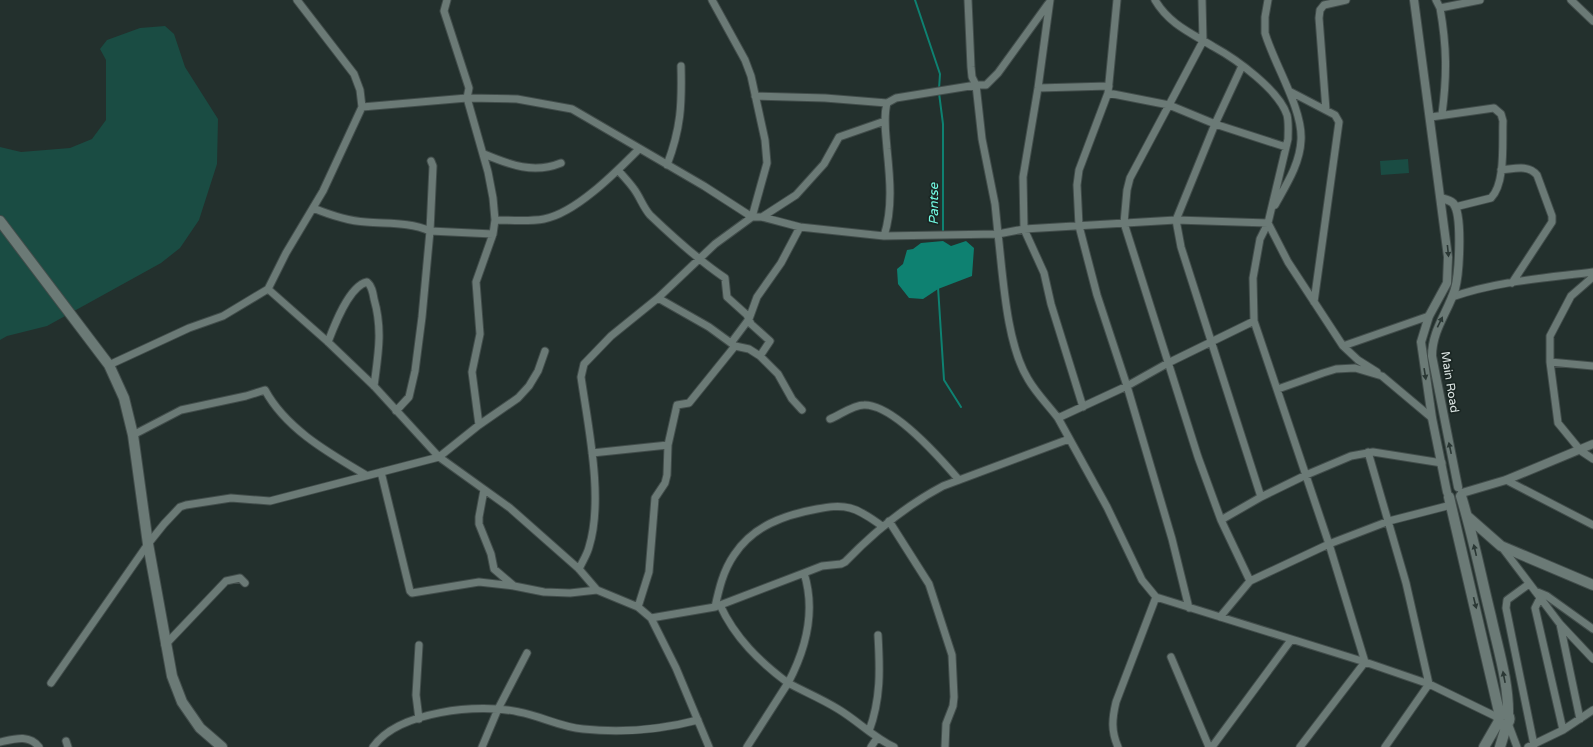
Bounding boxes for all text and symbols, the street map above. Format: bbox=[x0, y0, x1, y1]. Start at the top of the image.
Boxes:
water label: Pantse bbox=[926, 182, 942, 225]
one-way arrow bbox=[1444, 245, 1451, 257]
one-way arrow bbox=[1437, 316, 1443, 327]
street label: Main Road bbox=[1438, 350, 1462, 414]
one-way arrow bbox=[1422, 368, 1428, 381]
one-way arrow bbox=[1446, 442, 1452, 455]
one-way arrow bbox=[1472, 544, 1478, 557]
one-way arrow bbox=[1472, 597, 1478, 610]
one-way arrow bbox=[1500, 671, 1506, 683]

